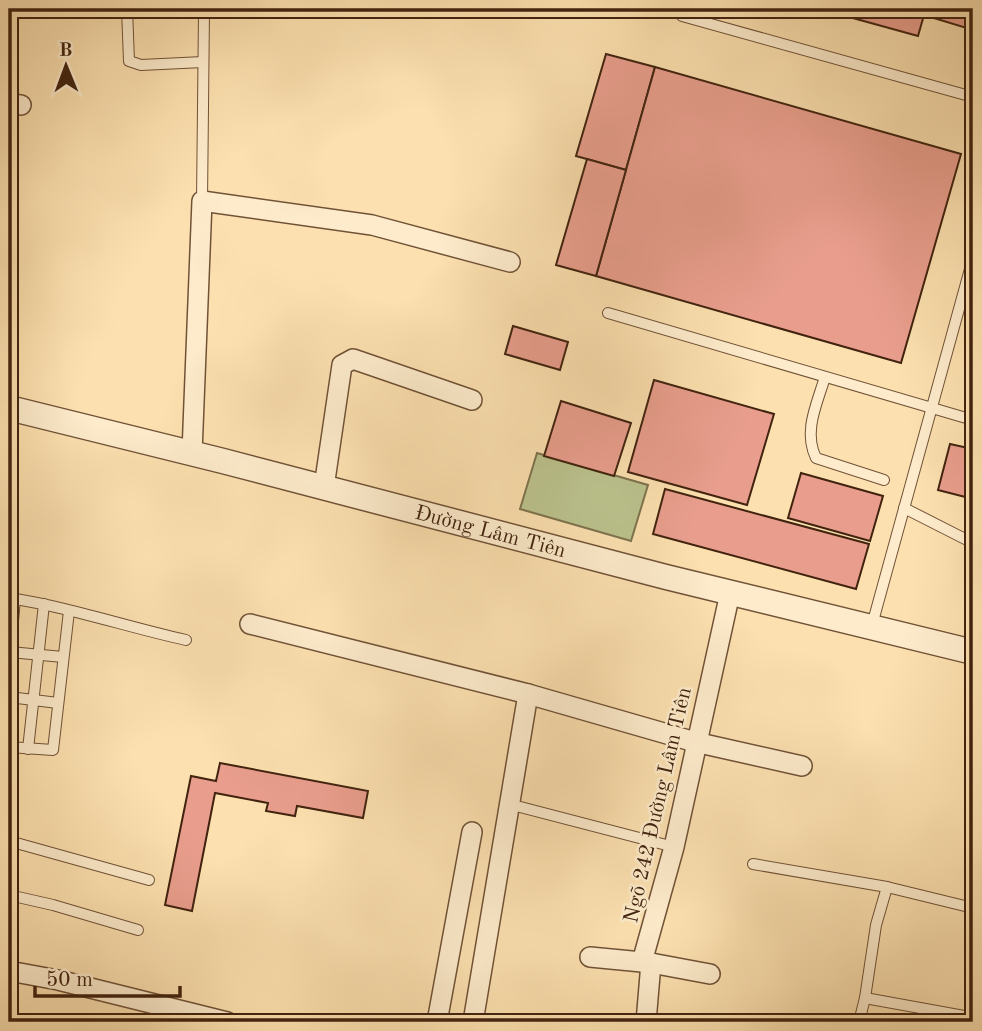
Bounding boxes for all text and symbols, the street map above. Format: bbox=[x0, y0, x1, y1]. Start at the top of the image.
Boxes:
north arrow bbox=[32, 32, 102, 102]
text: B bbox=[59, 42, 73, 61]
street label: Đường Lâm Tiên bbox=[412, 503, 568, 562]
street label: Ngõ 242 Đường Lâm Tiên bbox=[621, 685, 696, 925]
scale bar bbox=[35, 954, 180, 998]
text: 50 m bbox=[46, 970, 93, 991]

